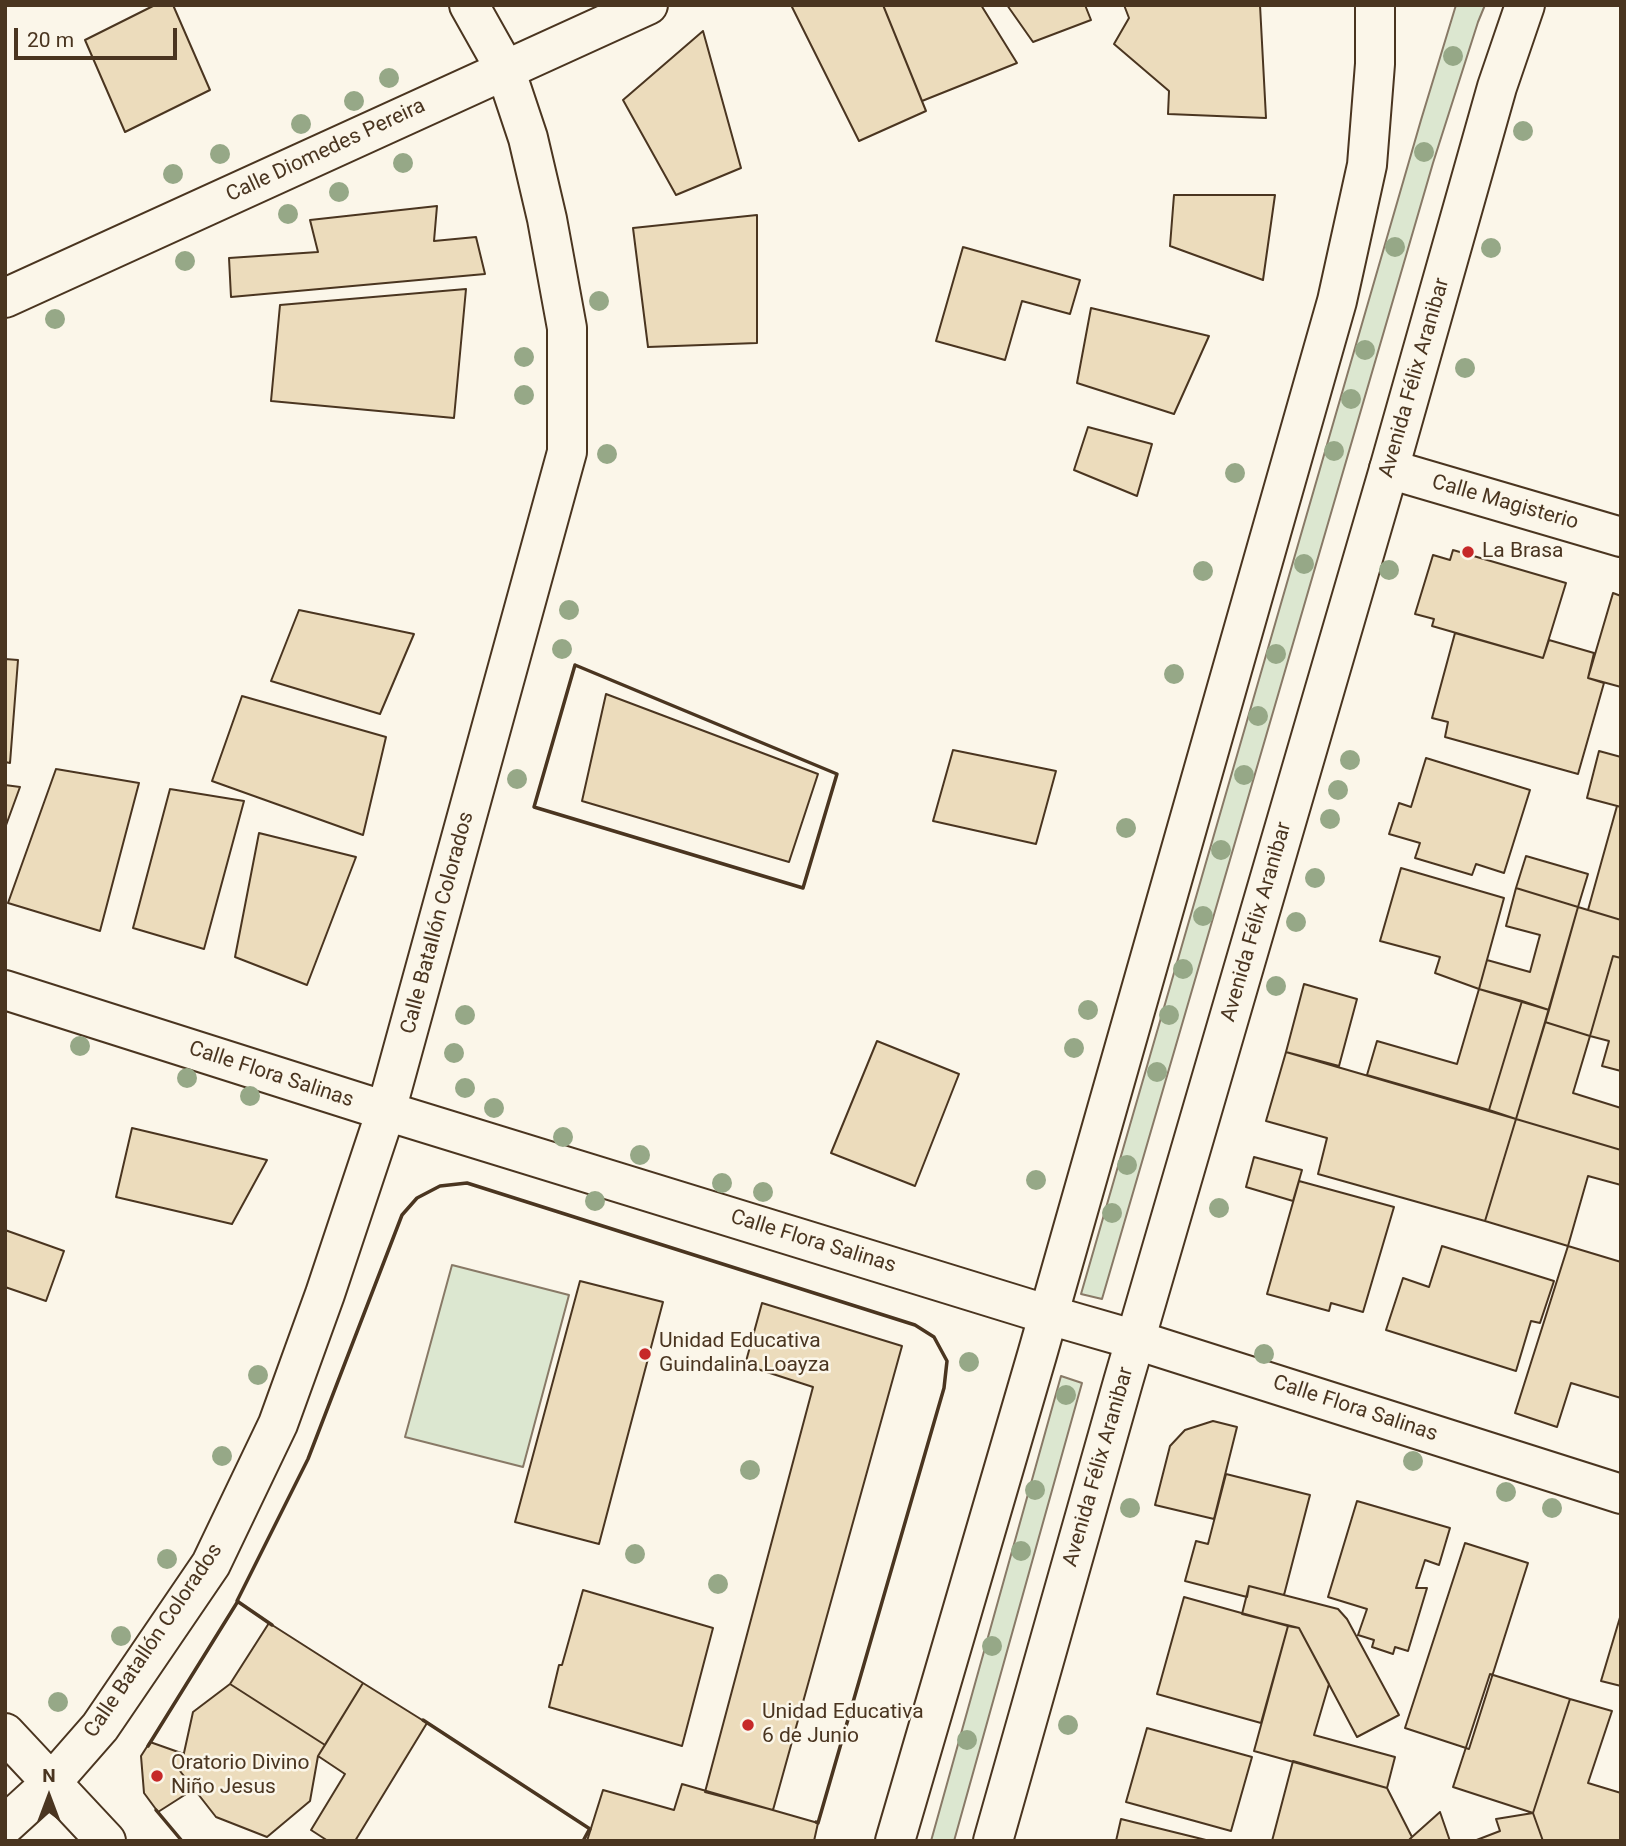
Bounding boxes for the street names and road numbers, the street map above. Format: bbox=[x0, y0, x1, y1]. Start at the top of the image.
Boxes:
street label: Calle Diomedes Pereira bbox=[223, 94, 429, 208]
street label: Avenida Félix Aranibar bbox=[1374, 275, 1456, 481]
street label: Calle Magisterio bbox=[1429, 470, 1581, 536]
street label: Calle Batallón Colorados bbox=[396, 809, 480, 1037]
street label: Avenida Félix Aranibar bbox=[1216, 819, 1298, 1025]
street label: Calle Flora Salinas bbox=[185, 1036, 357, 1114]
street label: Calle Flora Salinas bbox=[727, 1205, 899, 1279]
street label: Avenida Félix Aranibar bbox=[1058, 1364, 1140, 1570]
street label: Calle Flora Salinas bbox=[1269, 1370, 1441, 1448]
street label: Calle Batallón Colorados bbox=[80, 1539, 228, 1743]

